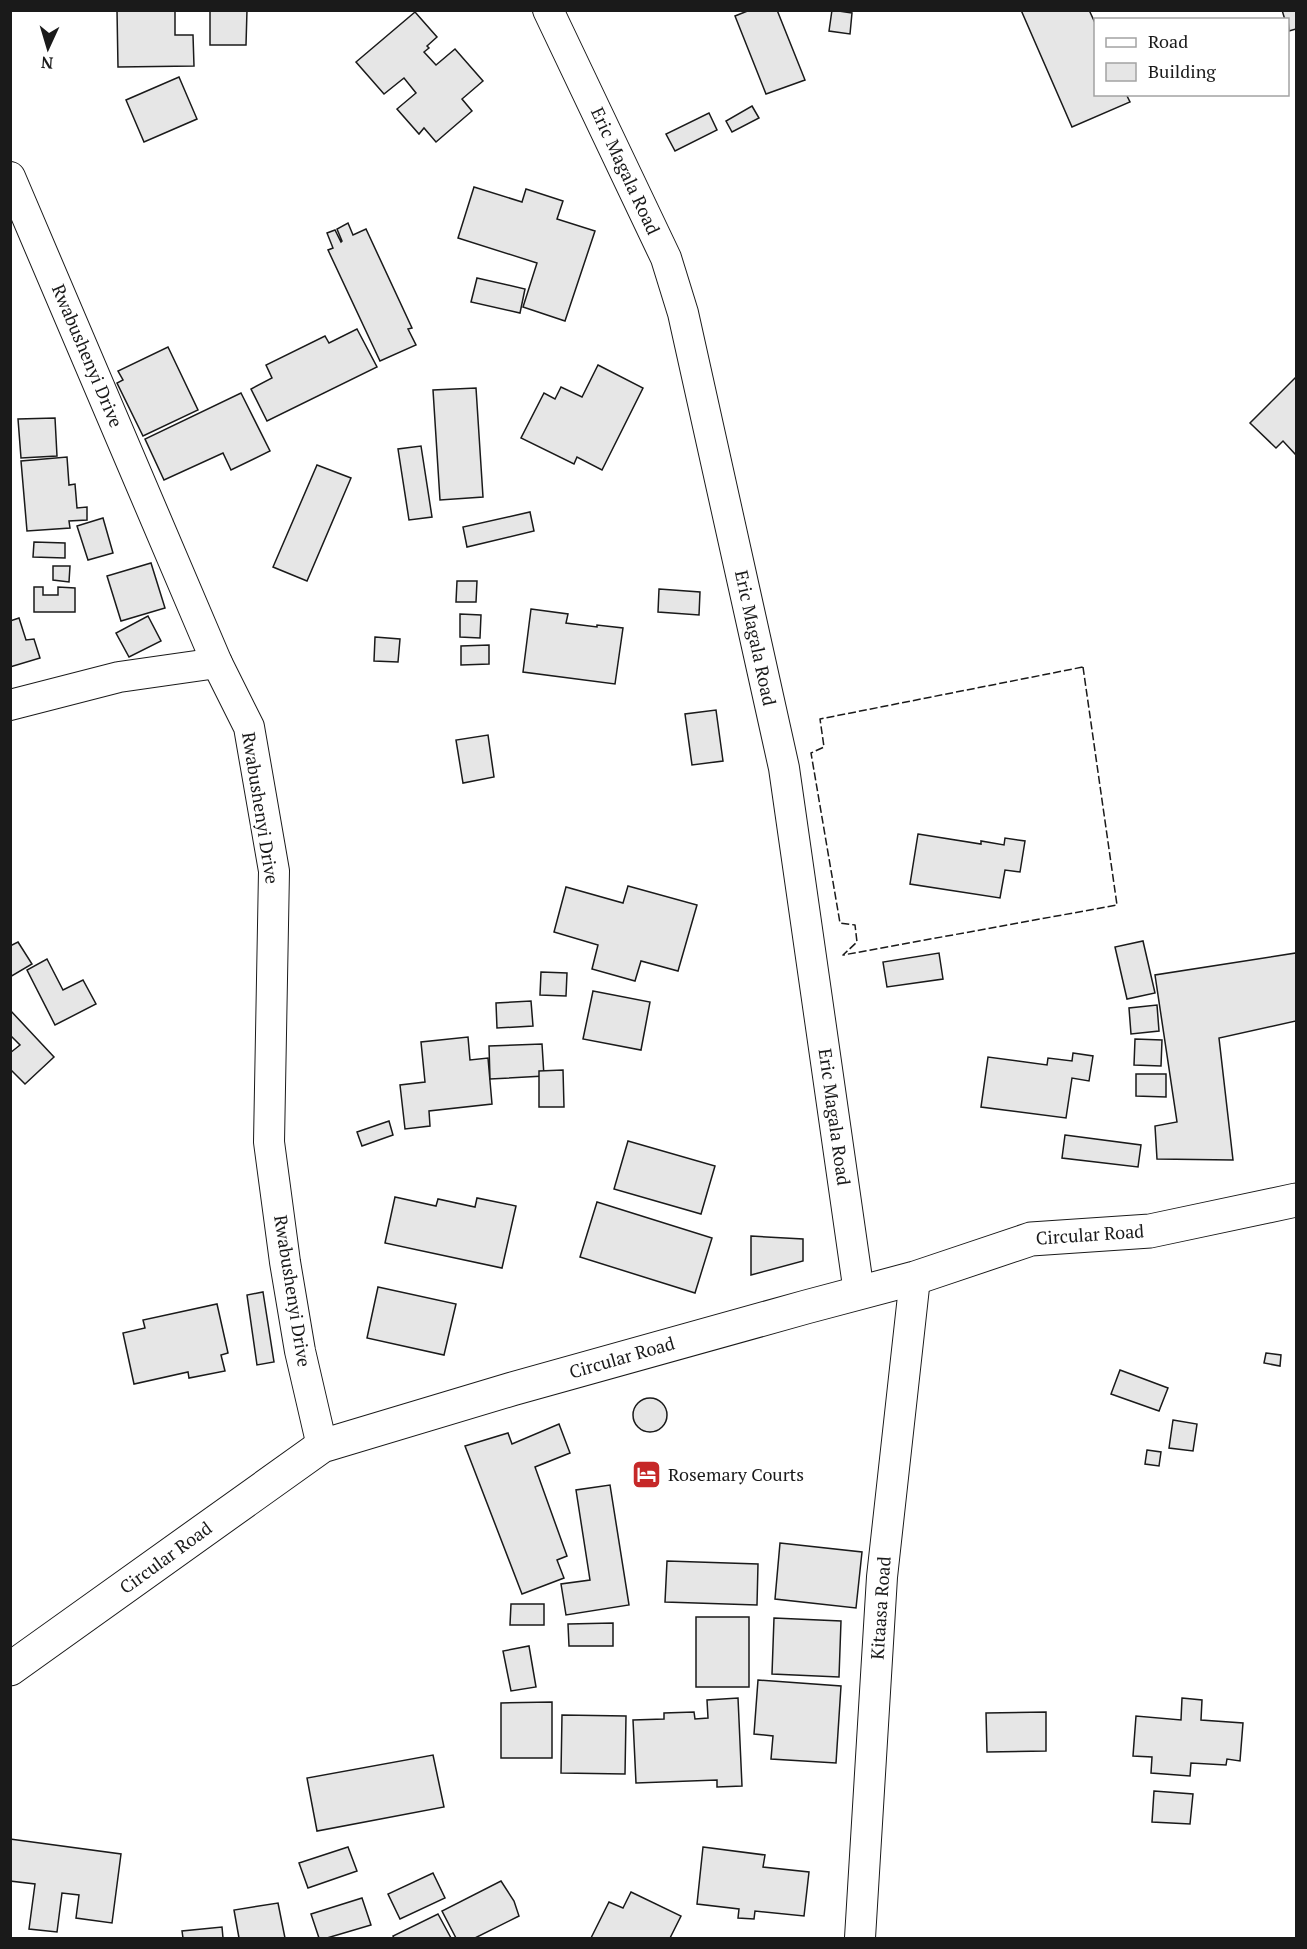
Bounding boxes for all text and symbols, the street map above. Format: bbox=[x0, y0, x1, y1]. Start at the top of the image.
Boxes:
north arrow bbox=[18, 18, 78, 78]
legend bbox=[1094, 18, 1289, 96]
text: Road bbox=[1148, 29, 1188, 53]
text: N bbox=[40, 52, 54, 74]
text: Building bbox=[1148, 59, 1216, 83]
street label: Eric Magala Road bbox=[586, 103, 666, 238]
street label: Rwabushenyi Drive bbox=[47, 280, 129, 431]
street label: Eric Magala Road bbox=[730, 568, 782, 708]
street label: Rwabushenyi Drive bbox=[237, 730, 285, 885]
street label: Eric Magala Road bbox=[814, 1047, 856, 1187]
street label: Rwabushenyi Drive bbox=[269, 1213, 317, 1368]
street label: Circular Road bbox=[1035, 1218, 1145, 1250]
street label: Circular Road bbox=[566, 1331, 677, 1384]
hotel icon: Rosemary Courts bbox=[631, 1459, 663, 1491]
place label: Rosemary Courts bbox=[668, 1462, 804, 1486]
street label: Circular Road bbox=[114, 1516, 216, 1599]
street label: Kitaasa Road bbox=[864, 1556, 896, 1660]

